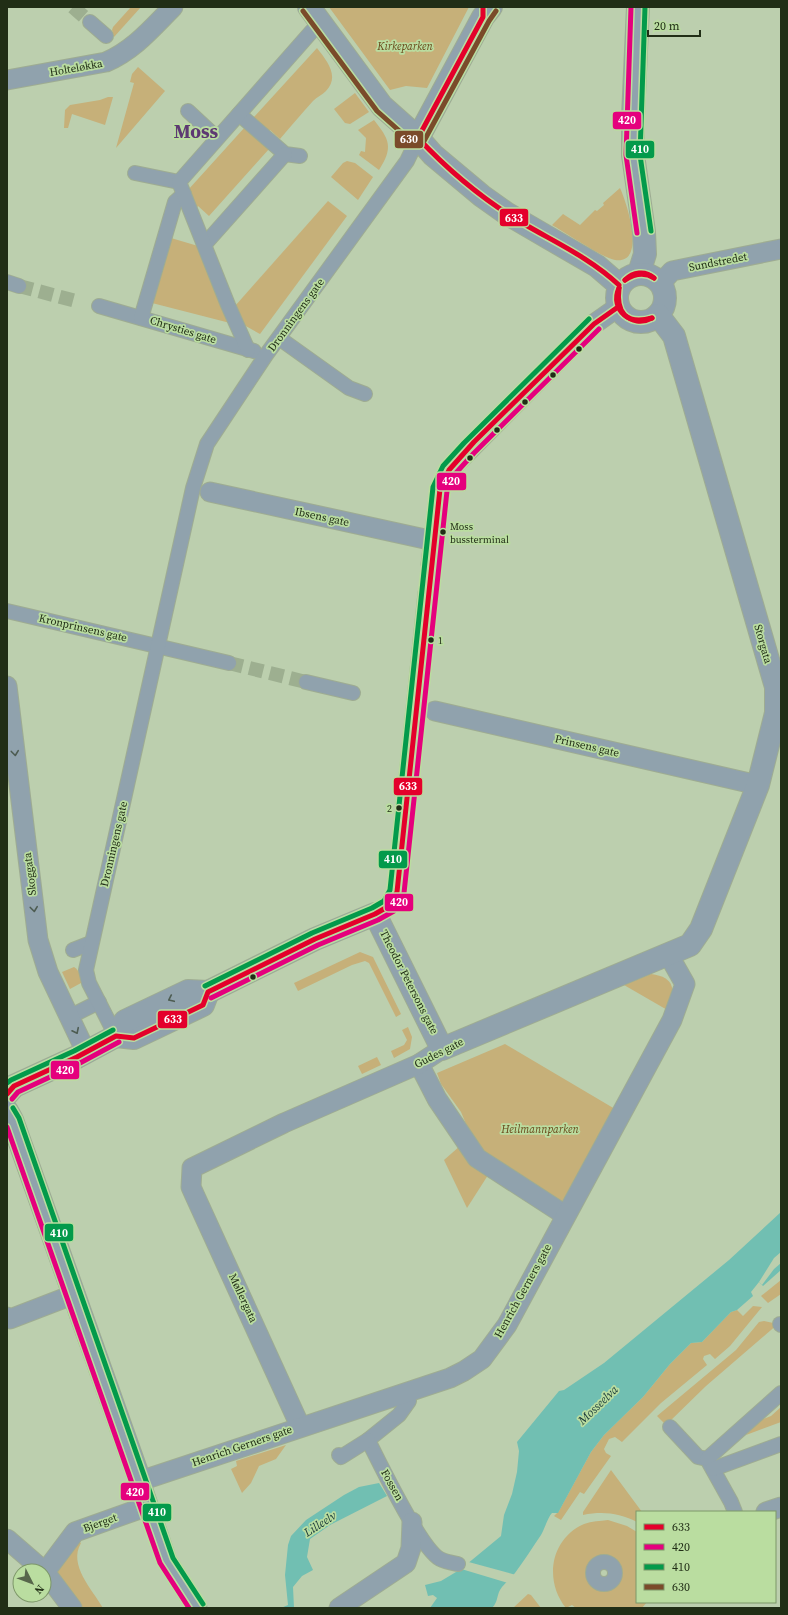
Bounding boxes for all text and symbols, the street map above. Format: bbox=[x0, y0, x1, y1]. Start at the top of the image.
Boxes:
scale bar bbox=[648, 12, 700, 38]
text: 20 m bbox=[654, 18, 680, 34]
park label: Kirkeparken bbox=[376, 39, 434, 54]
street label: Holteløkka bbox=[48, 56, 104, 80]
line badge: 420 bbox=[612, 111, 642, 130]
text: 420 bbox=[618, 113, 636, 128]
district label: Moss bbox=[174, 118, 219, 144]
line badge: 630 bbox=[394, 130, 424, 149]
text: 630 bbox=[400, 132, 418, 147]
line badge: 410 bbox=[625, 140, 655, 159]
text: 410 bbox=[631, 142, 649, 157]
line badge: 633 bbox=[499, 208, 529, 227]
text: 633 bbox=[505, 211, 523, 226]
street label: Sundstredet bbox=[688, 249, 749, 275]
street label: Dronningens gate bbox=[264, 275, 328, 355]
street label: Chrysties gate bbox=[148, 313, 218, 347]
unlabelled marker bbox=[574, 344, 584, 354]
unlabelled marker bbox=[548, 370, 558, 380]
unlabelled marker bbox=[520, 397, 530, 407]
unlabelled marker bbox=[492, 425, 502, 435]
unlabelled marker bbox=[465, 453, 475, 463]
line badge: 420 bbox=[436, 472, 467, 491]
text: 420 bbox=[442, 474, 460, 489]
street label: Ibsens gate bbox=[294, 504, 351, 530]
place label: Moss bussterminal bbox=[450, 520, 509, 546]
marker: Moss bussterminal bbox=[438, 527, 448, 537]
street label: Kronprinsens gate bbox=[37, 611, 129, 646]
street label: Storgata bbox=[750, 623, 776, 666]
place label: 1 bbox=[438, 634, 443, 647]
marker: 1 bbox=[426, 635, 436, 645]
street label: Prinsens gate bbox=[553, 731, 621, 761]
one-way arrow bbox=[10, 750, 19, 756]
line badge: 633 bbox=[393, 777, 423, 796]
text: 633 bbox=[399, 779, 417, 794]
street label: Dronningens gate bbox=[97, 799, 131, 888]
place label: 2 bbox=[387, 802, 392, 815]
marker: 2 bbox=[394, 803, 404, 813]
line badge: 410 bbox=[378, 850, 408, 869]
street label: Skoggata bbox=[20, 851, 40, 896]
text: 410 bbox=[384, 852, 402, 867]
line badge: 420 bbox=[384, 893, 414, 912]
text: 420 bbox=[390, 895, 408, 910]
one-way arrow bbox=[29, 906, 38, 913]
street label: Theodor Petersons gate bbox=[376, 927, 442, 1037]
unlabelled marker bbox=[248, 972, 258, 982]
one-way arrow bbox=[168, 994, 175, 1002]
line badge: 633 bbox=[157, 1010, 188, 1029]
text: 633 bbox=[164, 1012, 182, 1027]
one-way arrow bbox=[71, 1027, 79, 1035]
street label: Gudes gate bbox=[412, 1034, 466, 1072]
line badge: 420 bbox=[50, 1060, 80, 1080]
text: 420 bbox=[56, 1063, 74, 1078]
park label: Heilmannparken bbox=[500, 1122, 580, 1137]
line badge: 410 bbox=[44, 1223, 74, 1242]
text: 410 bbox=[50, 1226, 68, 1241]
street label: Henrich Gerners gate bbox=[491, 1241, 555, 1341]
street label: Møllergata bbox=[225, 1271, 261, 1325]
water label: Mosseelva bbox=[574, 1381, 622, 1429]
street label: Henrich Gerners gate bbox=[190, 1422, 295, 1470]
street label: Fossen bbox=[377, 1467, 407, 1504]
line badge: 420 bbox=[120, 1482, 150, 1501]
text: 420 bbox=[126, 1485, 144, 1500]
line badge: 410 bbox=[142, 1503, 172, 1522]
text: 410 bbox=[148, 1505, 166, 1520]
water label: Lilleelv bbox=[300, 1507, 340, 1541]
street label: Bjerget bbox=[81, 1510, 119, 1536]
legend bbox=[636, 1511, 776, 1603]
text: 633 bbox=[672, 1519, 690, 1535]
text: 420 bbox=[672, 1539, 690, 1555]
text: 410 bbox=[672, 1559, 690, 1575]
north arrow bbox=[12, 1563, 52, 1603]
text: 630 bbox=[672, 1579, 690, 1595]
text: N bbox=[31, 1581, 47, 1597]

